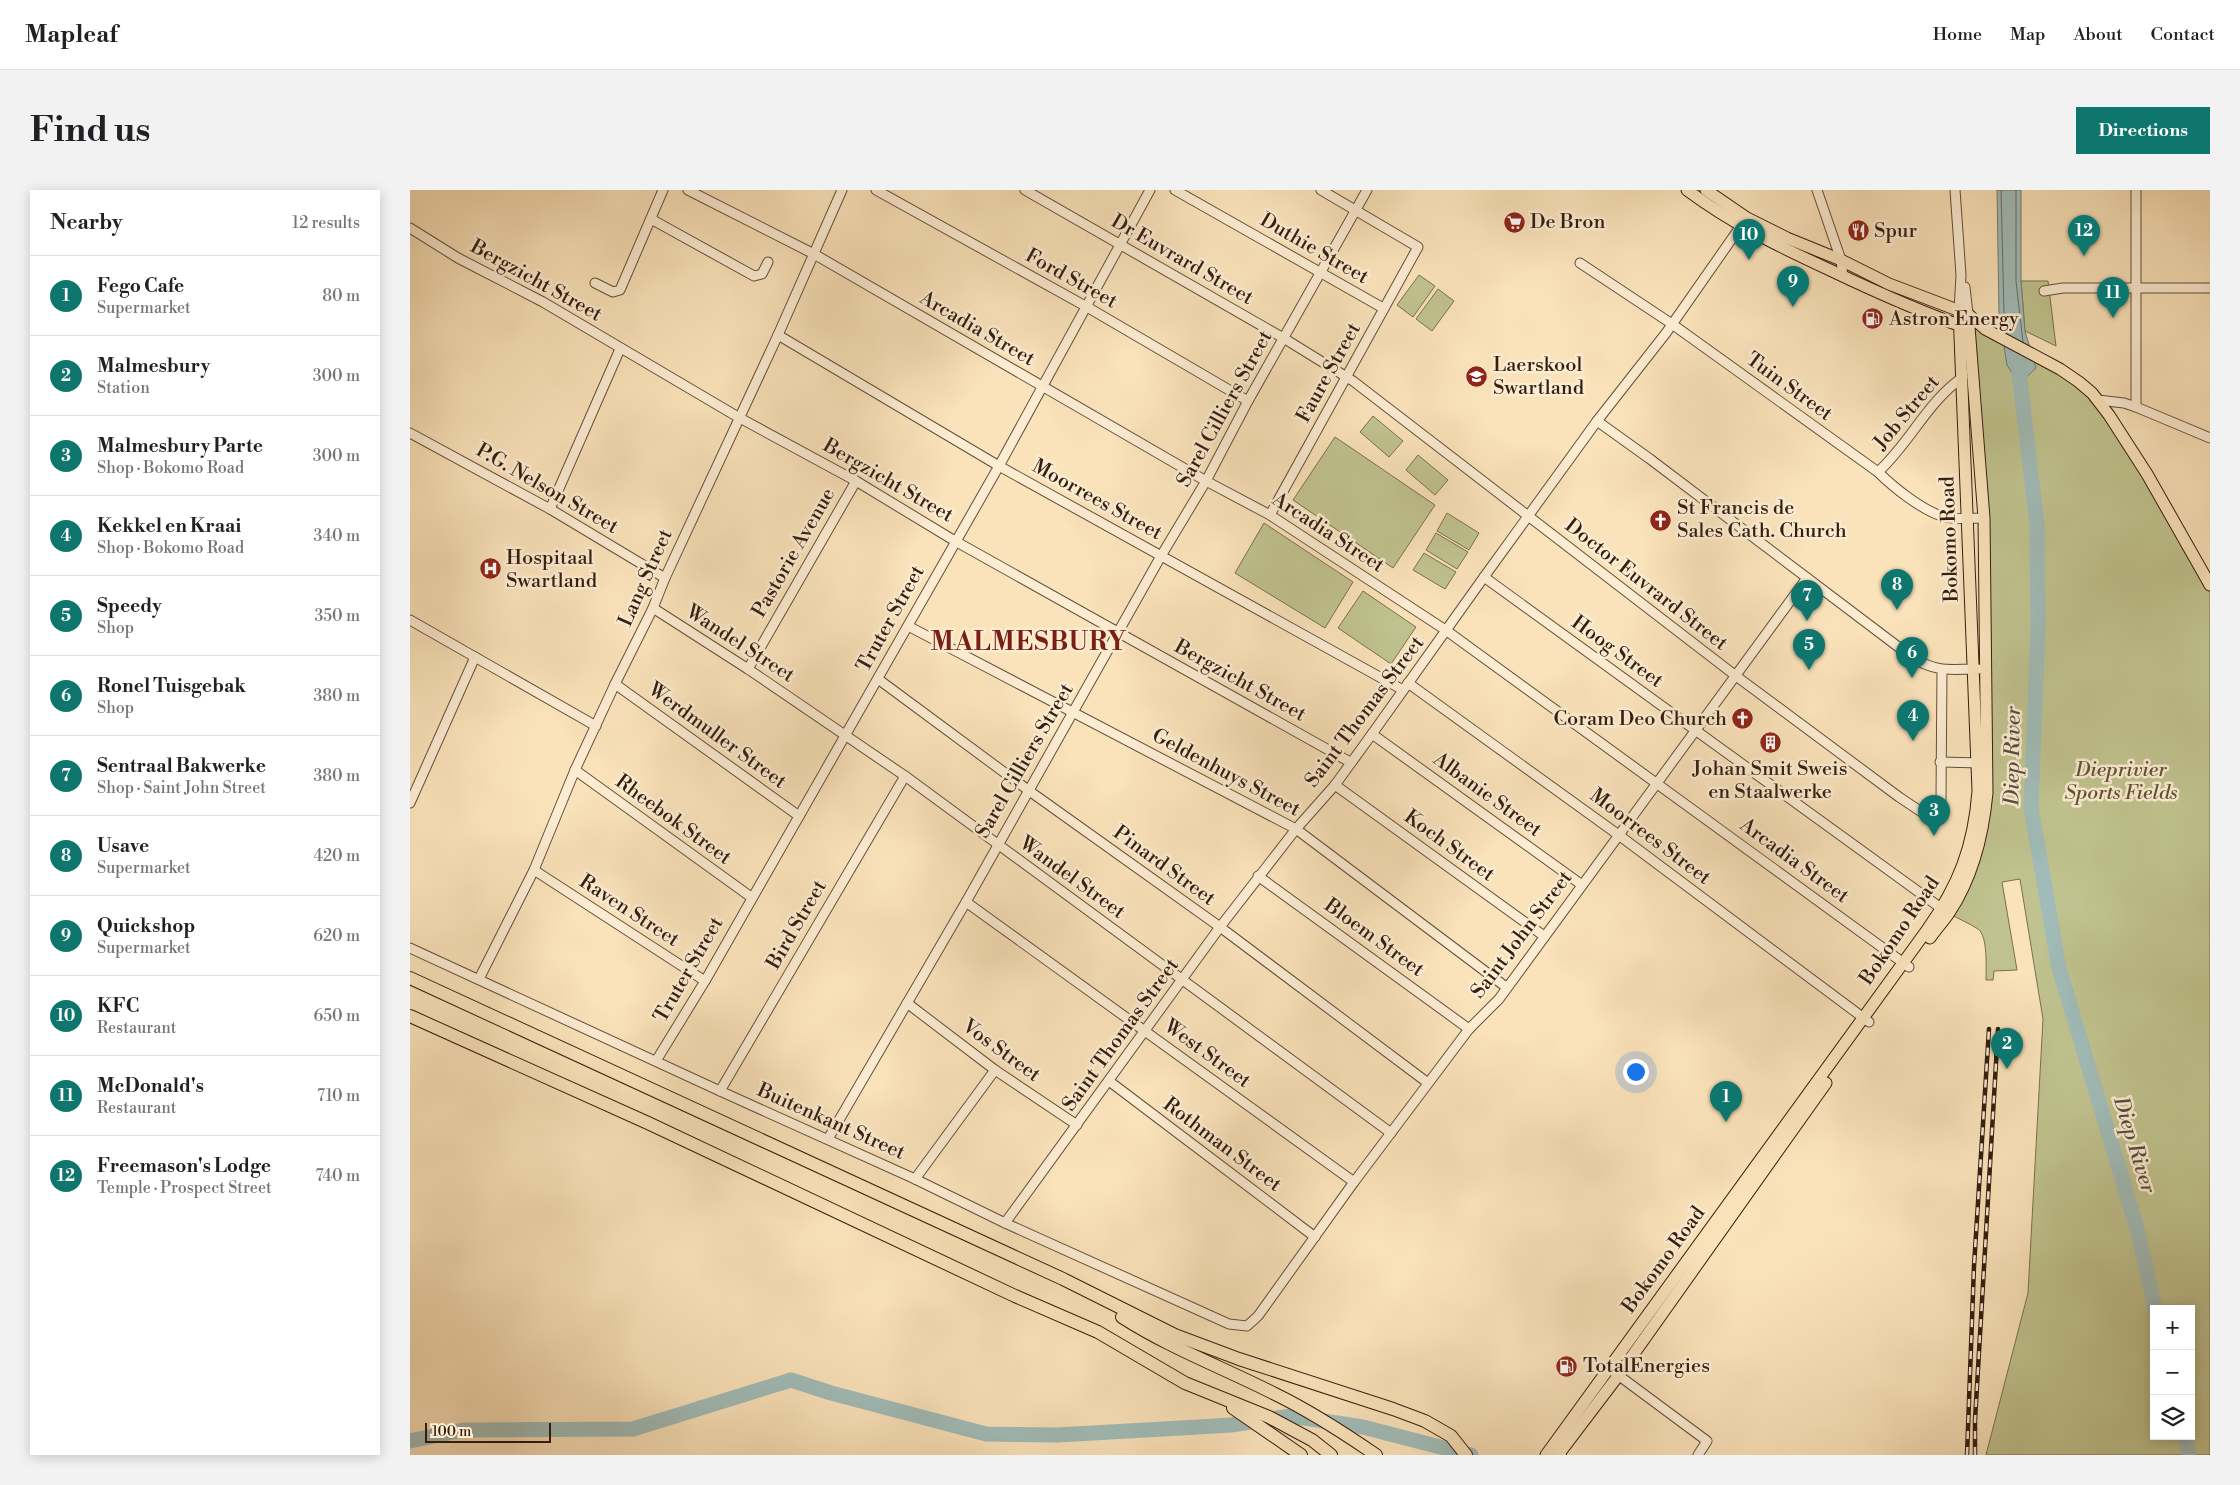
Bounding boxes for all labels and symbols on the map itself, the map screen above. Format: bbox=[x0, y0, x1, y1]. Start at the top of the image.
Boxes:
street label: Duthie Street bbox=[1255, 208, 1373, 290]
street label: Dr Euvrard Street bbox=[1106, 209, 1258, 311]
supermarket icon: De Bron bbox=[1502, 210, 1526, 234]
place label: De Bron bbox=[1530, 210, 1605, 235]
pin: 12 bbox=[2068, 215, 2100, 256]
pin: 10 bbox=[1733, 219, 1765, 260]
restaurant icon: Spur bbox=[1846, 219, 1870, 243]
place label: Spur bbox=[1874, 219, 1917, 244]
street label: Bergzicht Street bbox=[465, 234, 606, 327]
street label: Ford Street bbox=[1021, 244, 1121, 314]
pin: 9 bbox=[1777, 266, 1809, 307]
pin: 11 bbox=[2097, 277, 2129, 318]
street label: Arcadia Street bbox=[914, 285, 1039, 372]
fuel station icon: Astron Energy bbox=[1861, 307, 1885, 331]
place label: Astron Energy bbox=[1888, 307, 2019, 332]
street label: Faure Street bbox=[1291, 319, 1367, 427]
street label: Sarel Cilliers Street bbox=[1172, 326, 1278, 492]
street label: Tuin Street bbox=[1741, 347, 1837, 427]
place label: Laerskool Swartland bbox=[1493, 353, 1585, 401]
school or university icon: Laerskool Swartland bbox=[1465, 364, 1489, 388]
street label: Job Street bbox=[1868, 371, 1945, 456]
street label: Bergzicht Street bbox=[817, 433, 958, 528]
street label: P.G. Nelson Street bbox=[471, 438, 623, 540]
street label: Moorrees Street bbox=[1027, 454, 1167, 546]
street label: Bokomo Road bbox=[1935, 475, 1965, 603]
street label: Pastorie Avenue bbox=[747, 484, 841, 622]
street label: Arcadia Street bbox=[1266, 487, 1389, 579]
place label: St Francis de Sales Cath. Church bbox=[1677, 496, 1847, 544]
church icon: St Francis de Sales Cath. Church bbox=[1649, 508, 1673, 532]
street label: Doctor Euvrard Street bbox=[1560, 514, 1732, 656]
street label: Lang Street bbox=[613, 525, 679, 631]
place label: Hospitaal Swartland bbox=[506, 546, 598, 594]
hospital icon: Hospitaal Swartland bbox=[478, 557, 502, 581]
street label: Truter Street bbox=[851, 561, 931, 677]
pin: 8 bbox=[1881, 569, 1913, 610]
pin: 7 bbox=[1791, 580, 1823, 621]
street label: Wandel Street bbox=[680, 599, 799, 688]
street label: Hoog Street bbox=[1566, 610, 1668, 694]
district label: MALMESBURY bbox=[931, 627, 1127, 658]
pin: 5 bbox=[1793, 629, 1825, 670]
street label: Saint Thomas Street bbox=[1300, 631, 1430, 793]
street label: Bergzicht Street bbox=[1169, 634, 1310, 727]
pin: 6 bbox=[1896, 637, 1928, 678]
street label: Werdmuller Street bbox=[642, 677, 791, 795]
street label: Sarel Cilliers Street bbox=[970, 679, 1080, 843]
pin: 4 bbox=[1897, 700, 1929, 741]
water label: Diep River bbox=[1999, 705, 2027, 807]
place label: Coram Deo Church bbox=[1553, 707, 1727, 732]
church icon: Coram Deo Church bbox=[1731, 707, 1755, 731]
street label: Geldenhuys Street bbox=[1148, 723, 1304, 823]
building icon: Johan Smit Sweis en Staalwerke bbox=[1758, 731, 1782, 755]
street label: Albanie Street bbox=[1427, 747, 1546, 843]
place label: Johan Smit Sweis en Staalwerke bbox=[1692, 757, 1847, 805]
park label: Dieprivier Sports Fields bbox=[2064, 758, 2178, 806]
street label: Rheebok Street bbox=[610, 769, 736, 871]
street label: Moorrees Street bbox=[1585, 783, 1715, 891]
pin: 3 bbox=[1918, 795, 1950, 836]
street label: Koch Street bbox=[1399, 805, 1499, 887]
street label: Arcadia Street bbox=[1734, 812, 1853, 909]
street label: Pinard Street bbox=[1108, 820, 1220, 912]
street label: Wandel Street bbox=[1013, 831, 1130, 925]
street label: Saint John Street bbox=[1466, 866, 1578, 1004]
street label: Raven Street bbox=[574, 869, 684, 953]
street label: Bokomo Road bbox=[1854, 871, 1946, 991]
street label: Bird Street bbox=[761, 876, 833, 975]
street label: Bloem Street bbox=[1318, 893, 1429, 983]
street label: Truter Street bbox=[649, 913, 729, 1027]
street label: Saint Thomas Street bbox=[1057, 954, 1185, 1116]
street label: West Street bbox=[1158, 1013, 1255, 1094]
street label: Vos Street bbox=[956, 1014, 1045, 1088]
pin: 2 bbox=[1991, 1028, 2023, 1069]
your location bbox=[1623, 1059, 1649, 1085]
street label: Buitenkant Street bbox=[752, 1078, 909, 1166]
pin: 1 bbox=[1710, 1081, 1742, 1122]
street label: Rothman Street bbox=[1158, 1092, 1286, 1198]
water label: Diep River bbox=[2107, 1093, 2161, 1197]
street label: Bokomo Road bbox=[1616, 1201, 1712, 1319]
fuel station icon: TotalEnergies bbox=[1555, 1354, 1579, 1378]
place label: TotalEnergies bbox=[1583, 1354, 1710, 1379]
scale bar bbox=[425, 1420, 551, 1443]

